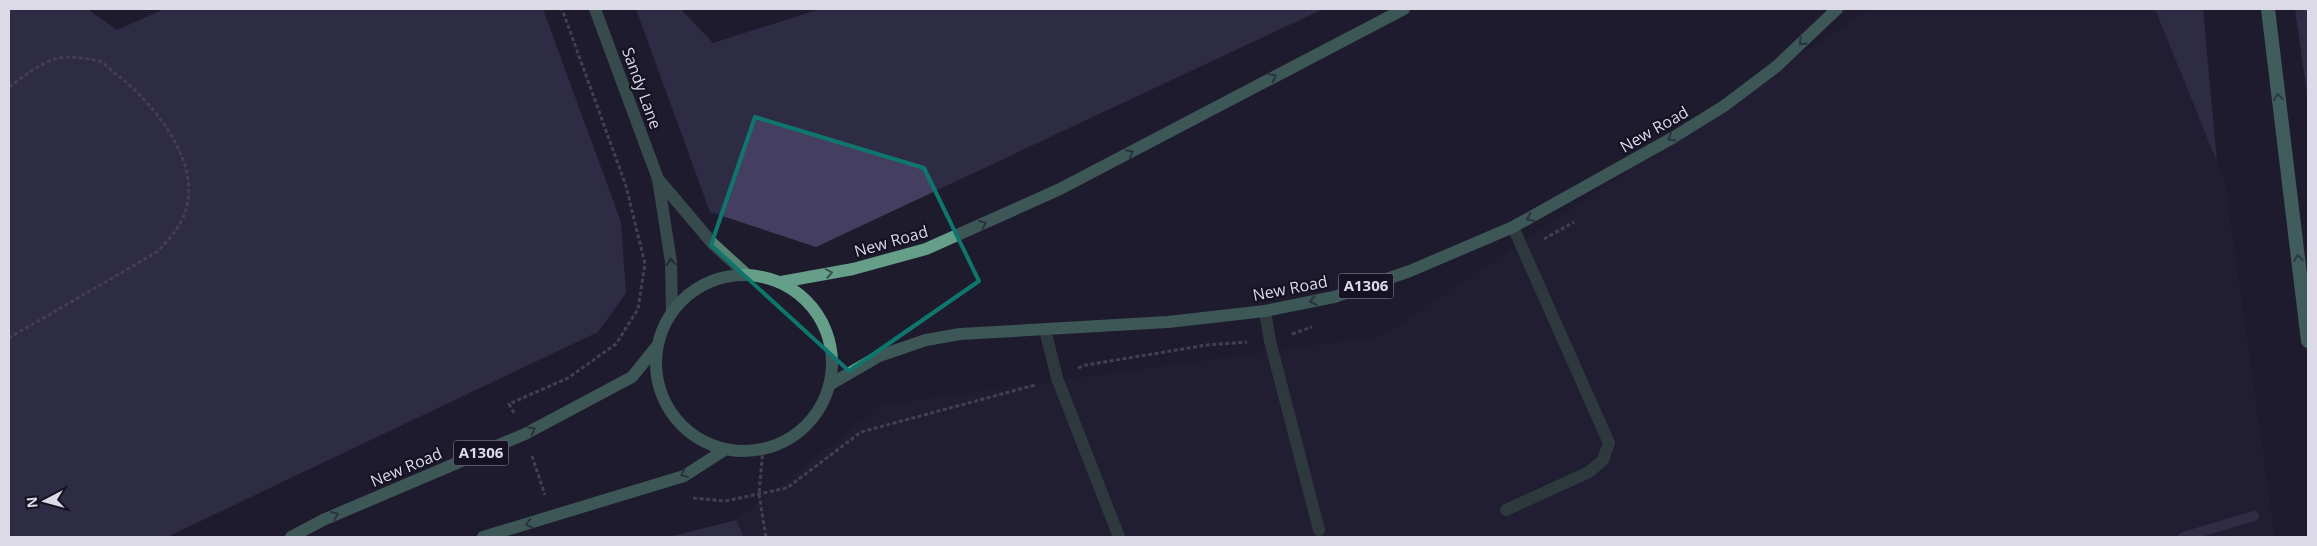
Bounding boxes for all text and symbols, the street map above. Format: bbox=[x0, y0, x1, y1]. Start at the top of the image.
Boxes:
one-way arrow bbox=[1799, 36, 1808, 45]
street label: Sandy Lane bbox=[617, 44, 667, 132]
one-way arrow bbox=[1268, 73, 1277, 83]
one-way arrow bbox=[2273, 92, 2284, 100]
street label: New Road bbox=[1616, 101, 1692, 157]
one-way arrow bbox=[1668, 132, 1677, 142]
one-way arrow bbox=[1124, 149, 1133, 159]
one-way arrow bbox=[1526, 212, 1535, 222]
one-way arrow bbox=[978, 219, 987, 230]
street label: New Road bbox=[852, 220, 930, 262]
one-way arrow bbox=[2293, 254, 2304, 262]
one-way arrow bbox=[665, 257, 676, 265]
one-way arrow bbox=[825, 268, 834, 279]
street label: New Road bbox=[1251, 270, 1329, 306]
road number: A1306 bbox=[1338, 274, 1394, 298]
one-way arrow bbox=[1309, 295, 1318, 306]
one-way arrow bbox=[527, 426, 536, 436]
road number: A1306 bbox=[454, 440, 508, 466]
street label: New Road bbox=[367, 442, 445, 492]
one-way arrow bbox=[680, 468, 689, 479]
north arrow bbox=[20, 476, 70, 526]
text: N bbox=[22, 496, 42, 509]
one-way arrow bbox=[330, 511, 339, 522]
one-way arrow bbox=[526, 518, 534, 528]

